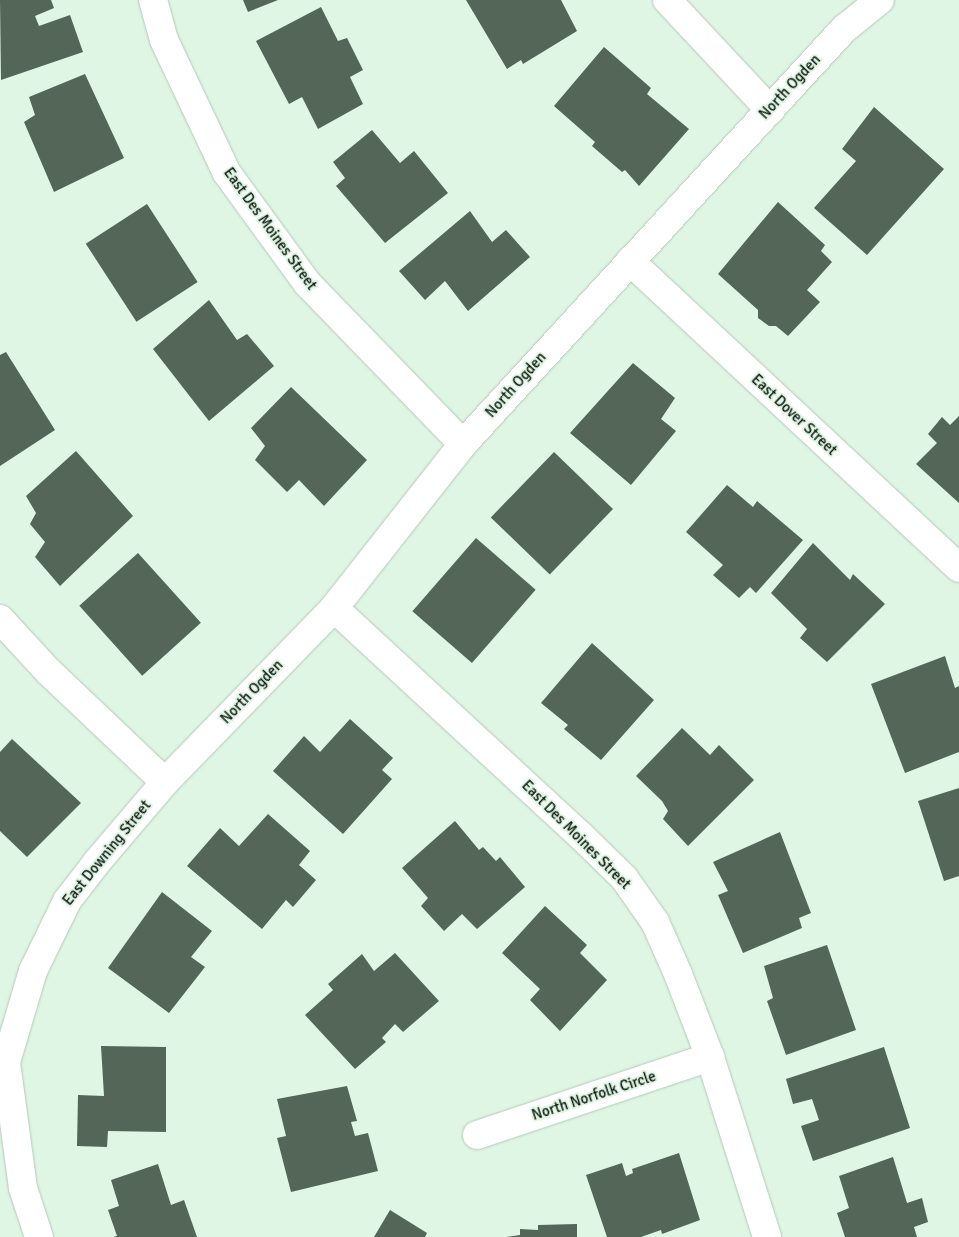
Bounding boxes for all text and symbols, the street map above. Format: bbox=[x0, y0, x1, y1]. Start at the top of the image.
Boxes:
street label: North Ogden bbox=[755, 51, 825, 123]
street label: East Des Moines Street bbox=[220, 164, 320, 294]
street label: North Ogden bbox=[482, 349, 550, 421]
street label: East Dover Street bbox=[747, 371, 841, 459]
street label: North Ogden bbox=[217, 656, 287, 728]
street label: East Des Moines Street bbox=[518, 777, 634, 893]
street label: East Downing Street bbox=[59, 797, 155, 909]
street label: North Norfolk Circle bbox=[530, 1067, 658, 1125]

